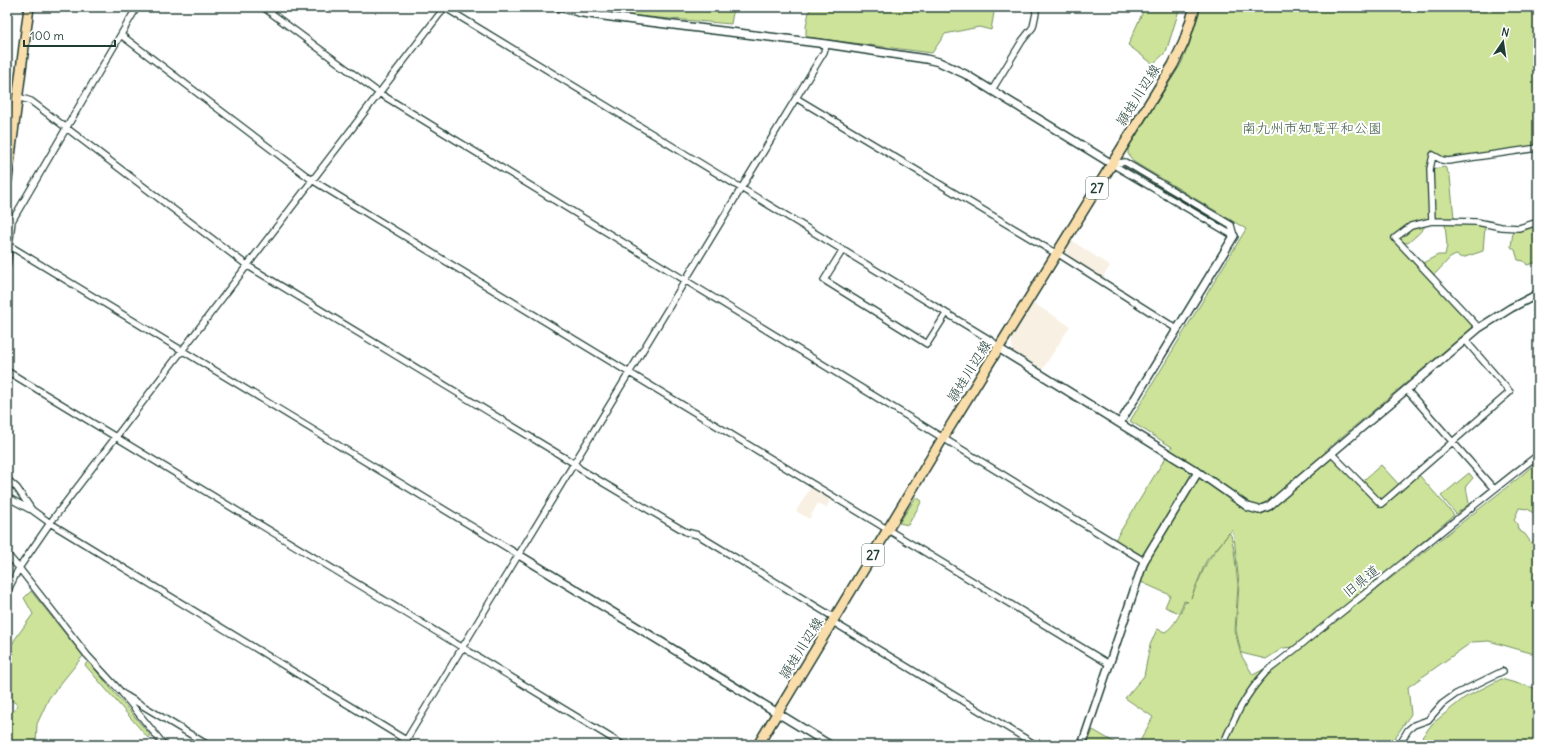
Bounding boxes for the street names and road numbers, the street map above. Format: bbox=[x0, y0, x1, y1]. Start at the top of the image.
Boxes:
street label: 頴娃川辺線 bbox=[1112, 61, 1164, 129]
road number: 27 bbox=[1086, 177, 1108, 199]
street label: 頴娃川辺線 bbox=[943, 337, 995, 405]
road number: 27 bbox=[862, 544, 884, 566]
street label: 旧県道 bbox=[1339, 561, 1383, 601]
street label: 頴娃川辺線 bbox=[775, 614, 827, 682]

